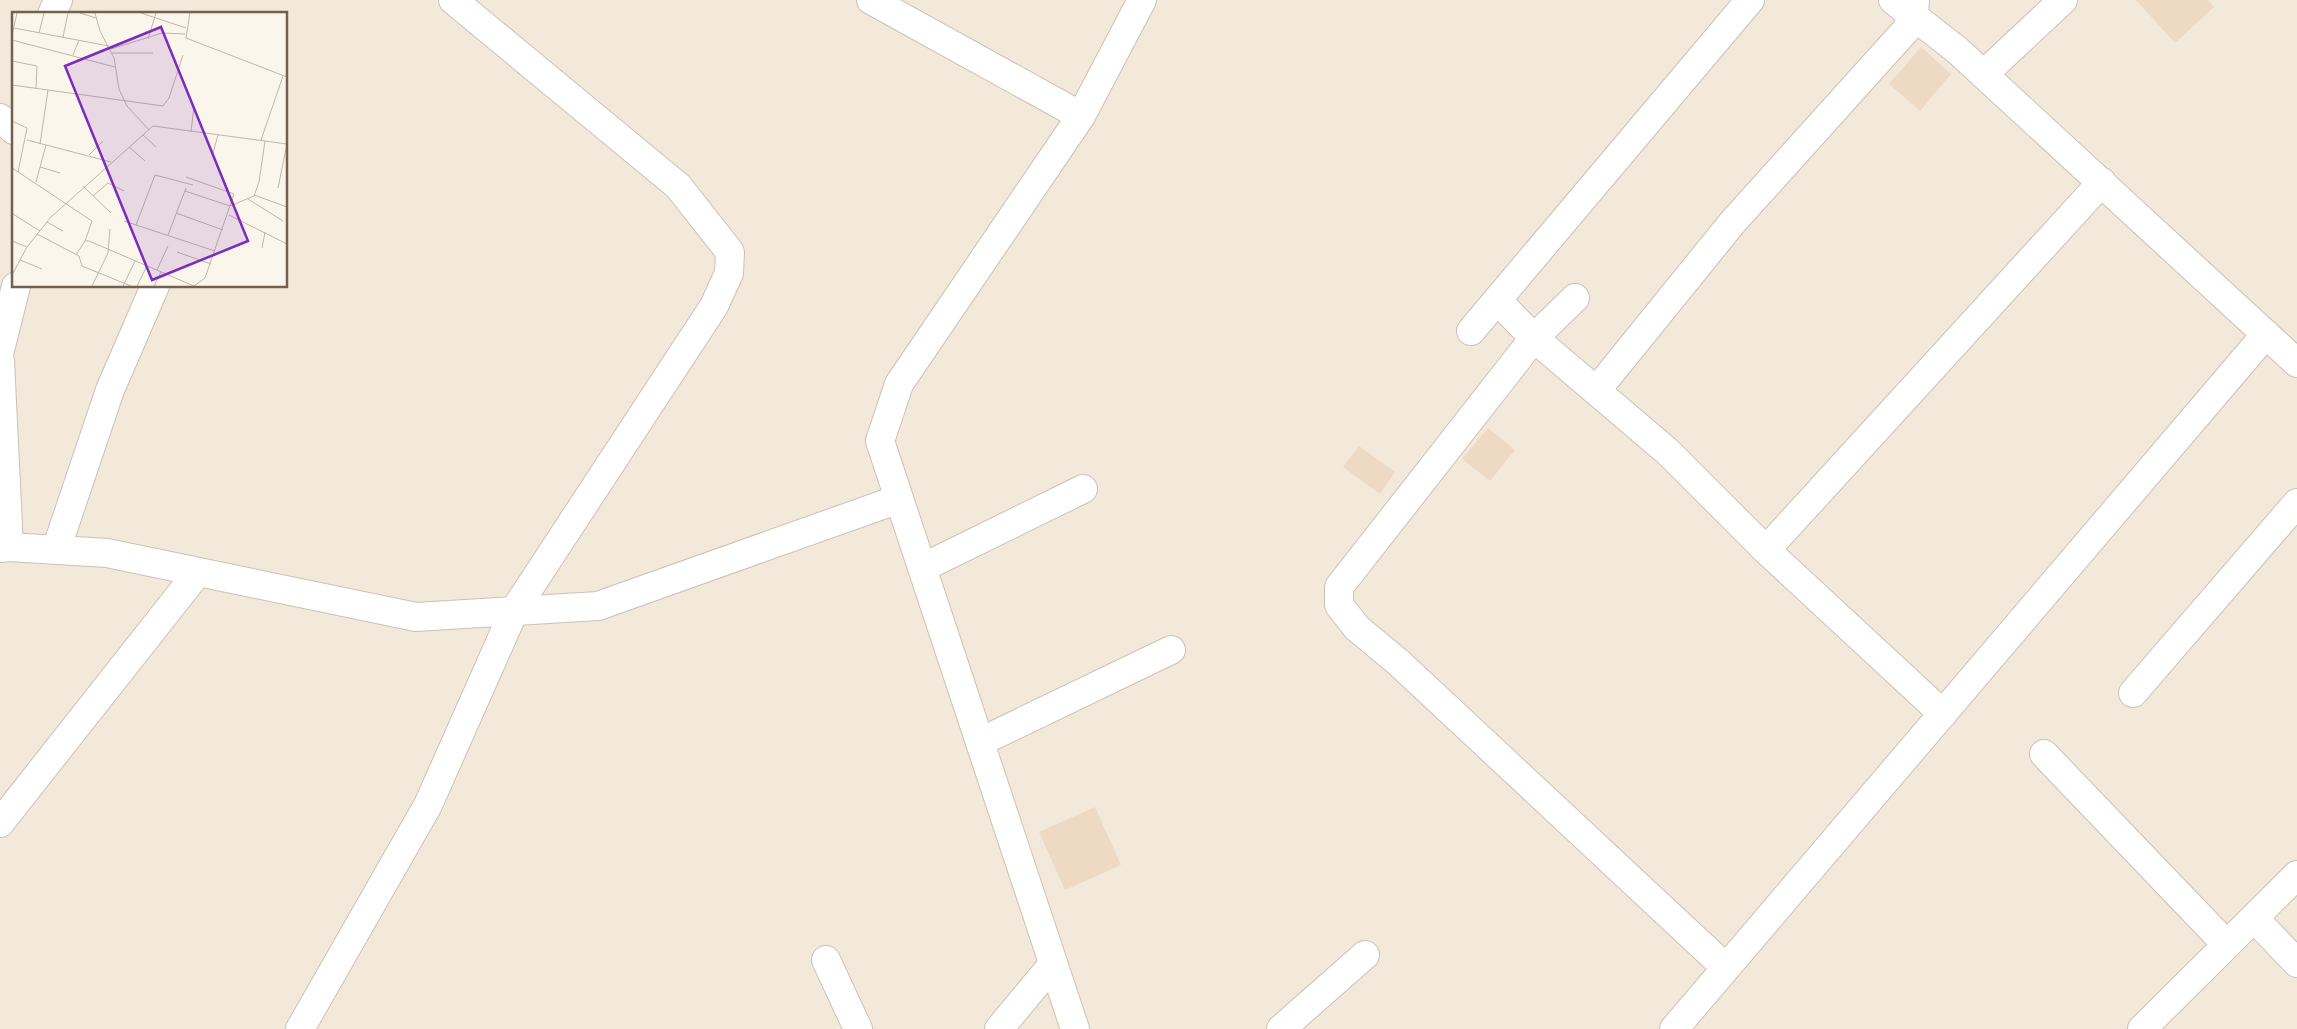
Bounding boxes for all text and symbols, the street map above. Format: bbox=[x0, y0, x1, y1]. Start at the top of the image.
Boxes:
inset map bbox=[12, 12, 288, 288]

